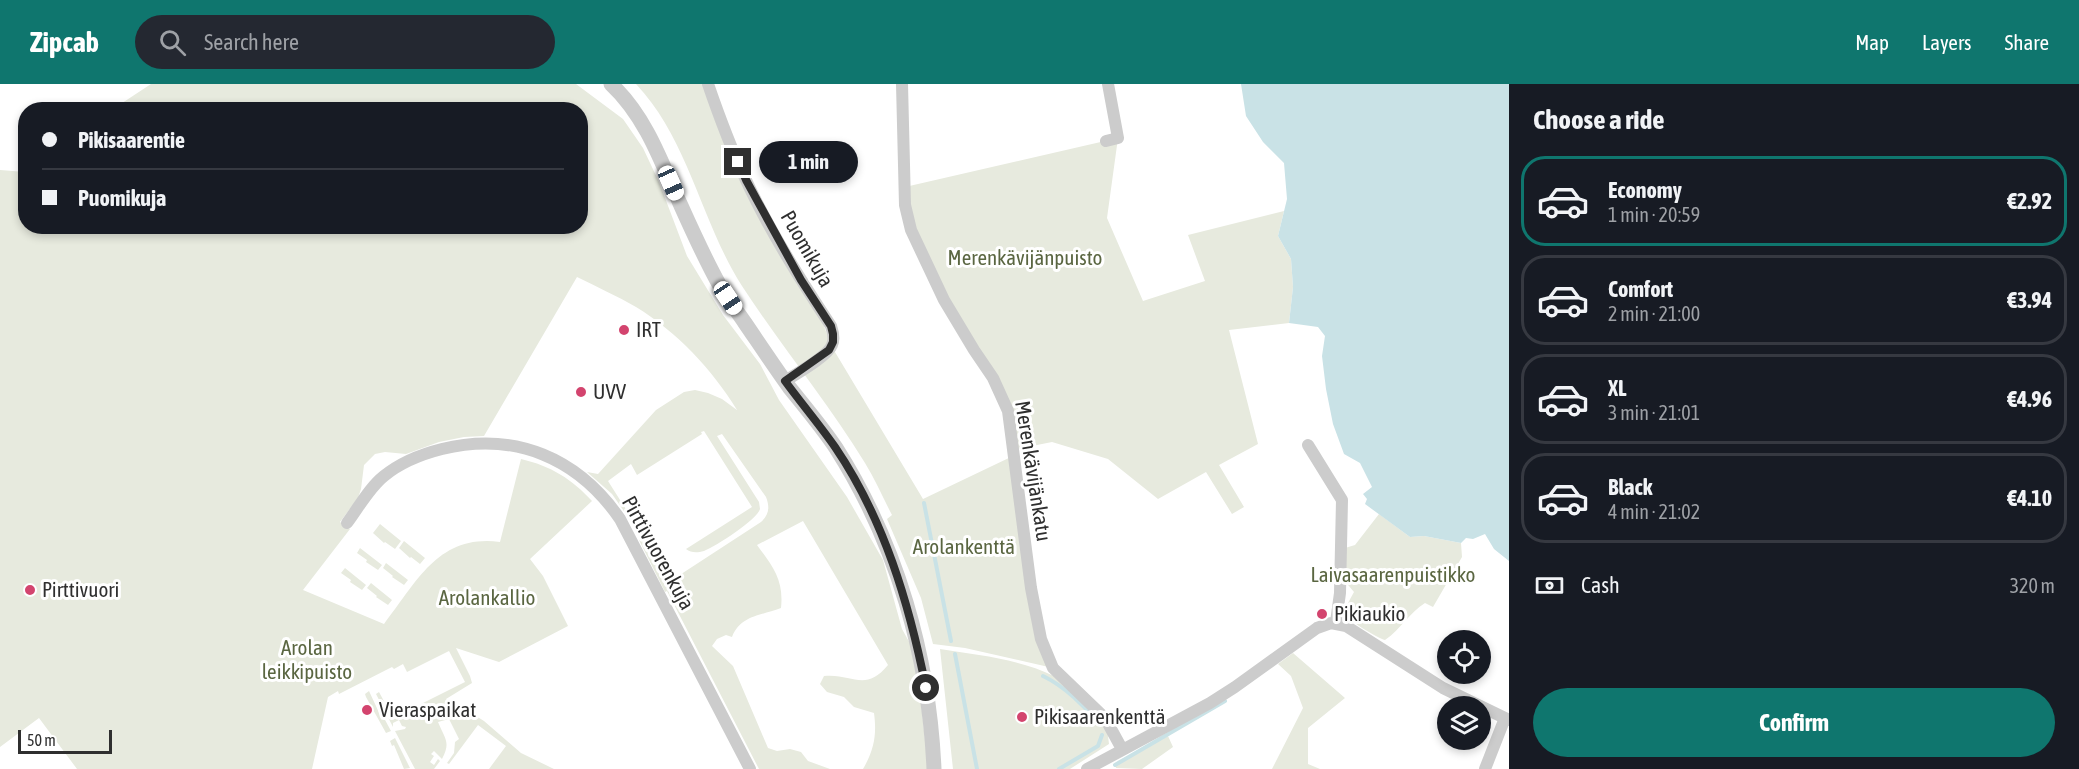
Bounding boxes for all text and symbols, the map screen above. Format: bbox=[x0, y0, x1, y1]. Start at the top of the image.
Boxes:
search box bbox=[135, 15, 555, 69]
text: Zipcab bbox=[30, 26, 99, 58]
icon: search bbox=[156, 26, 189, 59]
text: Search here bbox=[204, 29, 299, 55]
text: Map bbox=[1855, 30, 1889, 54]
text: Layers bbox=[1922, 30, 1972, 54]
text: Share bbox=[2005, 30, 2049, 54]
text: Choose a ride bbox=[1533, 104, 1665, 135]
text: Pikisaarentie bbox=[78, 127, 185, 153]
callout: 1 min bbox=[759, 141, 858, 183]
route end bbox=[724, 148, 751, 175]
text: 1 min bbox=[788, 150, 829, 173]
car bbox=[655, 163, 687, 203]
icon: car bbox=[1536, 174, 1590, 228]
text: Economy bbox=[1608, 177, 1682, 203]
text: Puomikuja bbox=[78, 185, 166, 211]
text: €2.92 bbox=[2007, 188, 2052, 214]
text: 1 min · 20:59 bbox=[1608, 203, 1700, 226]
street label: Puomikuja bbox=[776, 206, 839, 291]
park label: Merenkävijänpuisto bbox=[948, 245, 1102, 269]
icon: car bbox=[1536, 273, 1590, 327]
text: Comfort bbox=[1608, 276, 1673, 302]
car bbox=[710, 278, 746, 318]
text: €3.94 bbox=[2007, 287, 2052, 313]
text: 2 min · 21:00 bbox=[1608, 302, 1700, 325]
place label: IRT bbox=[636, 317, 661, 341]
marker: IRT bbox=[617, 323, 631, 337]
icon: car bbox=[1536, 372, 1590, 426]
text: XL bbox=[1608, 375, 1626, 401]
place label: UVV bbox=[593, 379, 627, 403]
marker: UVV bbox=[574, 385, 588, 399]
text: €4.96 bbox=[2007, 386, 2052, 412]
street label: Merenkävijänkatu bbox=[1011, 399, 1057, 543]
text: 3 min · 21:01 bbox=[1608, 401, 1700, 424]
icon: car bbox=[1536, 471, 1590, 525]
text: Black bbox=[1608, 474, 1652, 500]
text: €4.10 bbox=[2007, 485, 2052, 511]
street label: Pirttivuorenkuja bbox=[618, 492, 700, 614]
text: 4 min · 21:02 bbox=[1608, 500, 1700, 523]
park label: Arolankenttä bbox=[913, 534, 1015, 558]
park label: Laivasaarenpuistikko bbox=[1311, 562, 1475, 586]
icon: cash bbox=[1533, 569, 1566, 602]
text: Cash bbox=[1581, 572, 1620, 598]
text: 320 m bbox=[2010, 574, 2055, 597]
place label: Pirttivuori bbox=[42, 577, 119, 601]
marker: Pirttivuori bbox=[23, 583, 37, 597]
park label: Arolankallio bbox=[439, 585, 535, 609]
place label: Pikiaukio bbox=[1334, 601, 1405, 625]
marker: Pikiaukio bbox=[1315, 607, 1329, 621]
map controls bbox=[1437, 630, 1491, 750]
button: locate bbox=[1437, 630, 1491, 684]
park label: Arolan leikkipuisto bbox=[262, 635, 352, 683]
route start bbox=[912, 674, 939, 701]
button: Confirm bbox=[1533, 688, 2055, 757]
button: layers bbox=[1437, 696, 1491, 750]
place label: Vieraspaikat bbox=[379, 697, 476, 721]
marker: Vieraspaikat bbox=[360, 703, 374, 717]
place label: Pikisaarenkenttä bbox=[1034, 704, 1165, 728]
marker: Pikisaarenkenttä bbox=[1015, 710, 1029, 724]
scale bar bbox=[18, 727, 112, 754]
text: 50 m bbox=[27, 731, 56, 749]

